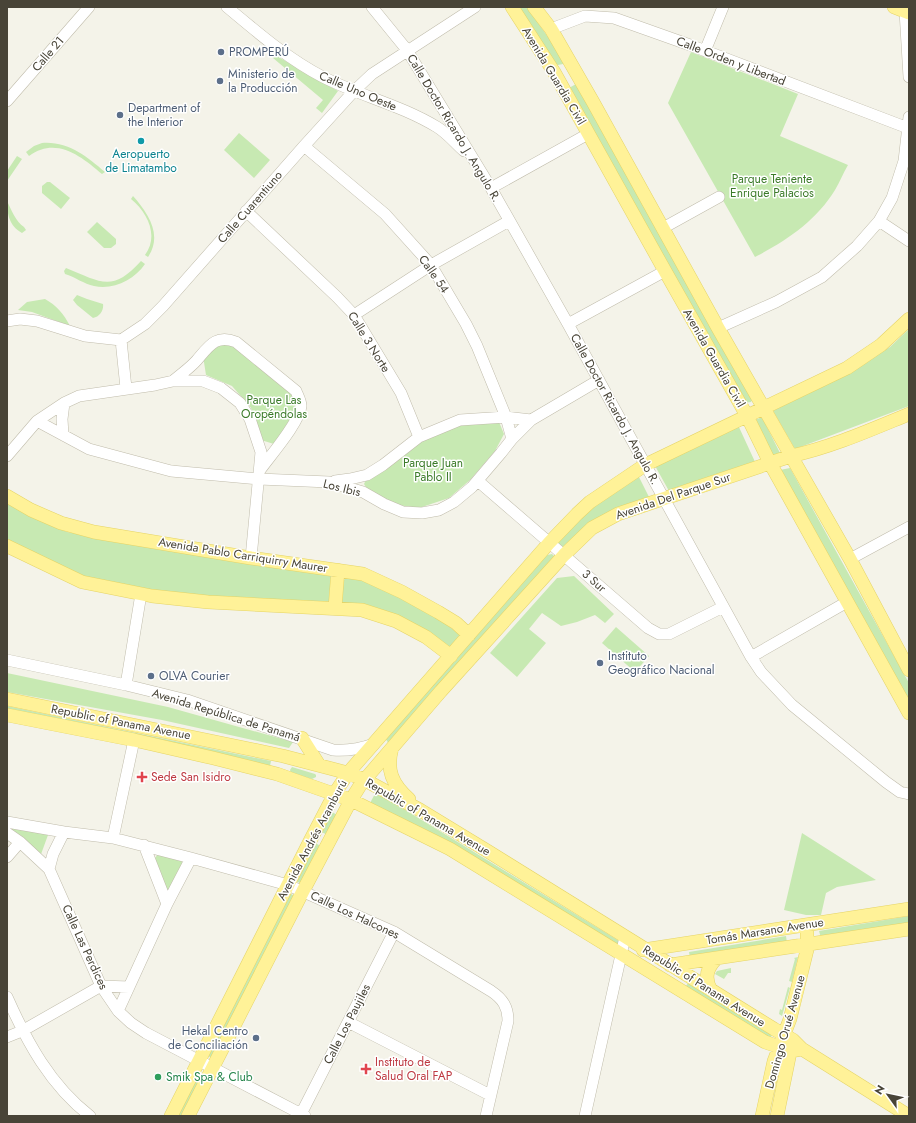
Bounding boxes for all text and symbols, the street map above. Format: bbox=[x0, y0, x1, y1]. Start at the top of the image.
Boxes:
street label: Avenida Guardia Civil bbox=[518, 24, 590, 128]
street label: Calle 21 bbox=[28, 32, 68, 76]
street label: Calle Orden y Libertad bbox=[674, 32, 788, 90]
place label: PROMPERÚ bbox=[229, 43, 289, 61]
marker: PROMPERÚ bbox=[216, 47, 226, 57]
street label: Calle Doctor Ricardo J. Angulo R. bbox=[402, 50, 506, 206]
place label: Ministerio de la Producción bbox=[228, 65, 298, 97]
street label: Calle Uno Oeste bbox=[316, 67, 400, 115]
marker: Ministerio de la Producción bbox=[215, 76, 225, 86]
place label: Department of the Interior bbox=[128, 99, 201, 131]
marker: Department of the Interior bbox=[115, 110, 125, 120]
marker: Aeropuerto de Limatambo bbox=[136, 136, 146, 146]
place label: Aeropuerto de Limatambo bbox=[105, 145, 177, 177]
street label: Calle Cuarentiuno bbox=[213, 166, 287, 247]
park label: Parque Teniente Enrique Palacios bbox=[730, 170, 814, 202]
street label: Calle 54 bbox=[414, 251, 454, 297]
street label: Avenida Guardia Civil bbox=[678, 305, 750, 411]
street label: Calle 3 Norte bbox=[343, 308, 395, 376]
street label: Calle Doctor Ricardo J. Angulo R. bbox=[566, 330, 664, 488]
park label: Parque Las Oropéndolas bbox=[241, 391, 307, 423]
park label: Parque Juan Pablo II bbox=[403, 454, 463, 486]
street label: Avenida Del Parque Sur bbox=[613, 468, 734, 524]
street label: Los Ibis bbox=[321, 475, 363, 501]
street label: Avenida Pablo Carriquirry Maurer bbox=[157, 533, 330, 577]
street label: 3 Sur bbox=[578, 565, 611, 597]
place label: Instituto Geográfico Nacional bbox=[608, 647, 715, 679]
marker: Instituto Geográfico Nacional bbox=[595, 658, 605, 668]
place label: OLVA Courier bbox=[159, 667, 230, 685]
marker: OLVA Courier bbox=[146, 671, 156, 681]
street label: Avenida República de Panamá bbox=[150, 684, 302, 746]
street label: Republic of Panama Avenue bbox=[50, 700, 192, 744]
place label: Sede San Isidro bbox=[151, 768, 231, 786]
marker: Sede San Isidro bbox=[136, 771, 148, 783]
street label: Republic of Panama Avenue bbox=[362, 774, 494, 860]
street label: Avenida Andrés Aramburú bbox=[272, 776, 352, 904]
street label: Calle Los Halcones bbox=[308, 886, 403, 944]
street label: Calle Las Perdices bbox=[57, 901, 113, 993]
street label: Tomás Marsano Avenue bbox=[705, 913, 825, 949]
street label: Republic of Panama Avenue bbox=[639, 941, 769, 1031]
street label: Domingo Orué Avenue bbox=[760, 973, 810, 1091]
street label: Calle Los Paujiles bbox=[319, 981, 375, 1067]
place label: Hekal Centro de Conciliación bbox=[168, 1022, 248, 1054]
marker: Hekal Centro de Conciliación bbox=[251, 1033, 261, 1043]
place label: Instituto de Salud Oral FAP bbox=[375, 1053, 453, 1085]
marker: Instituto de Salud Oral FAP bbox=[360, 1063, 372, 1075]
place label: Smik Spa & Club bbox=[166, 1068, 253, 1086]
marker: Smik Spa & Club bbox=[153, 1072, 163, 1082]
north arrow bbox=[868, 1075, 908, 1115]
text: N bbox=[871, 1082, 889, 1098]

